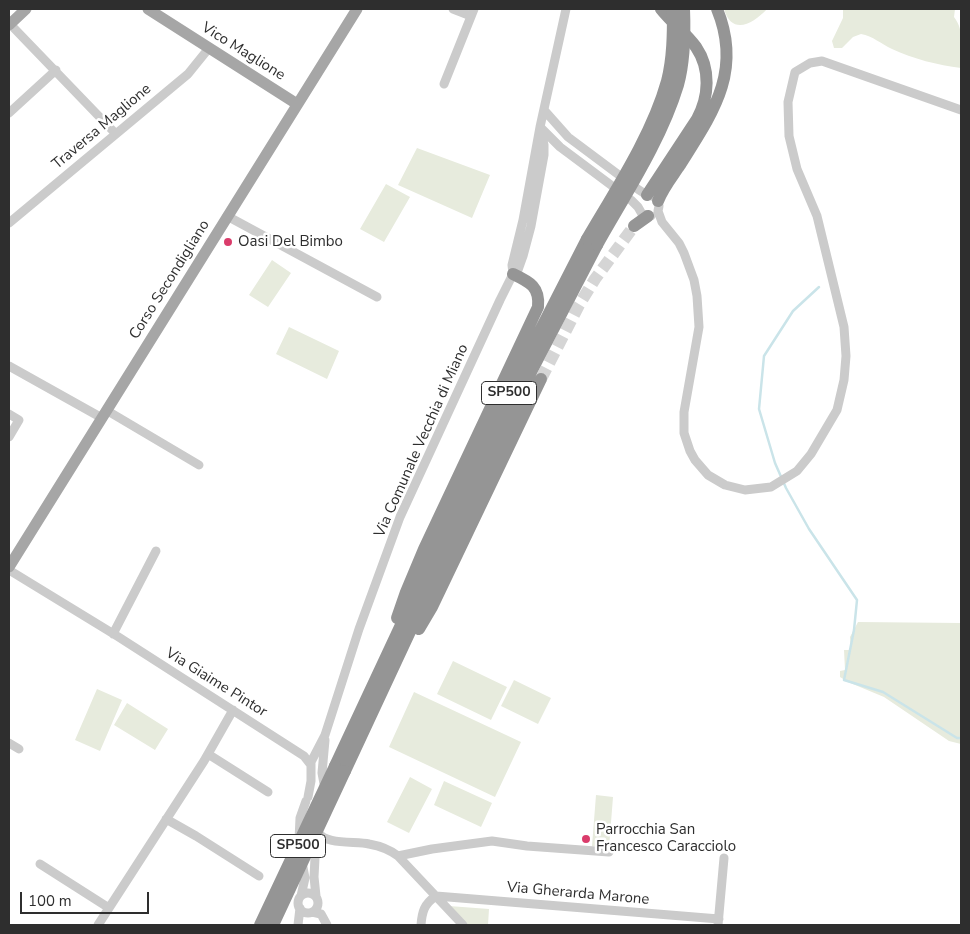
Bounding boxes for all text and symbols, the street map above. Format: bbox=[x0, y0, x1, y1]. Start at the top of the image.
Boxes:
street label: Vico Maglione bbox=[198, 19, 288, 85]
street label: Traversa Maglione bbox=[49, 80, 155, 174]
street label: Corso Secondigliano bbox=[126, 217, 214, 343]
place label: Oasi Del Bimbo bbox=[238, 233, 343, 251]
marker: Oasi Del Bimbo bbox=[222, 236, 234, 248]
street label: Via Comunale Vecchia di Miano bbox=[371, 342, 473, 540]
road number: SP500 bbox=[482, 382, 536, 404]
street label: Via Giaime Pintor bbox=[162, 645, 270, 721]
place label: Parrocchia San Francesco Caracciolo bbox=[596, 821, 736, 856]
marker: Parrocchia San Francesco Caracciolo bbox=[580, 833, 592, 845]
road number: SP500 bbox=[270, 834, 326, 858]
street label: Via Gherarda Marone bbox=[506, 879, 650, 909]
scale bar bbox=[22, 882, 151, 914]
text: 100 m bbox=[28, 891, 72, 911]

